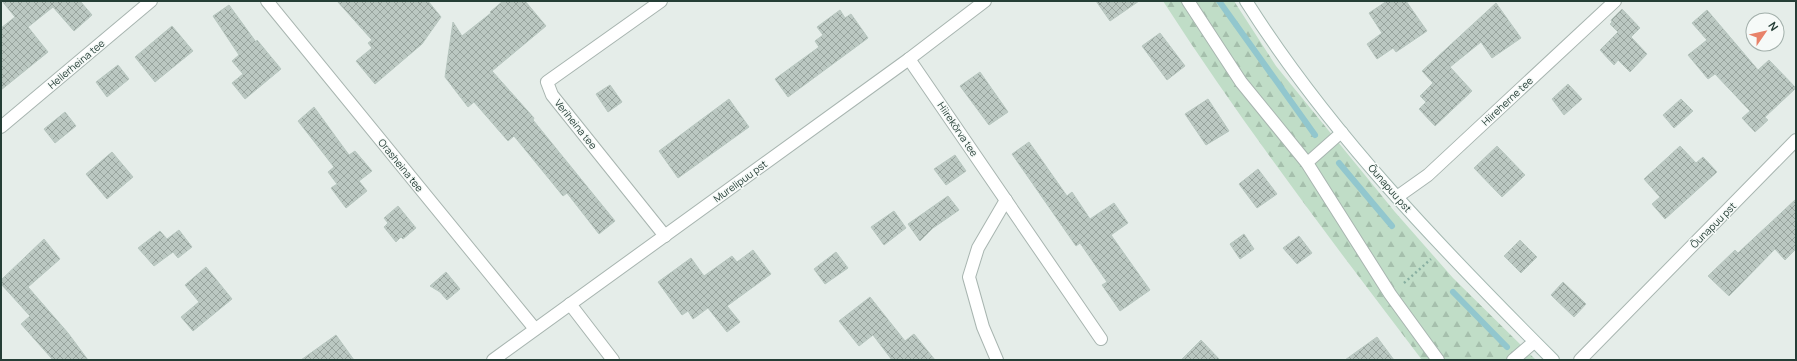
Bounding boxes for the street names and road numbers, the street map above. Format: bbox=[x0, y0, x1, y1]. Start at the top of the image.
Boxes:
street label: Hellerheina tee bbox=[45, 36, 107, 92]
street label: Hiireherne tee bbox=[1478, 73, 1536, 128]
street label: Veriheina tee bbox=[552, 96, 601, 152]
street label: Hiirekõrva tee bbox=[935, 99, 982, 159]
street label: Orasheina tee bbox=[375, 136, 427, 195]
street label: Murelipuu pst bbox=[710, 157, 770, 205]
street label: Õunapuu pst bbox=[1365, 161, 1415, 215]
street label: Õunapuu pst bbox=[1687, 199, 1739, 251]

